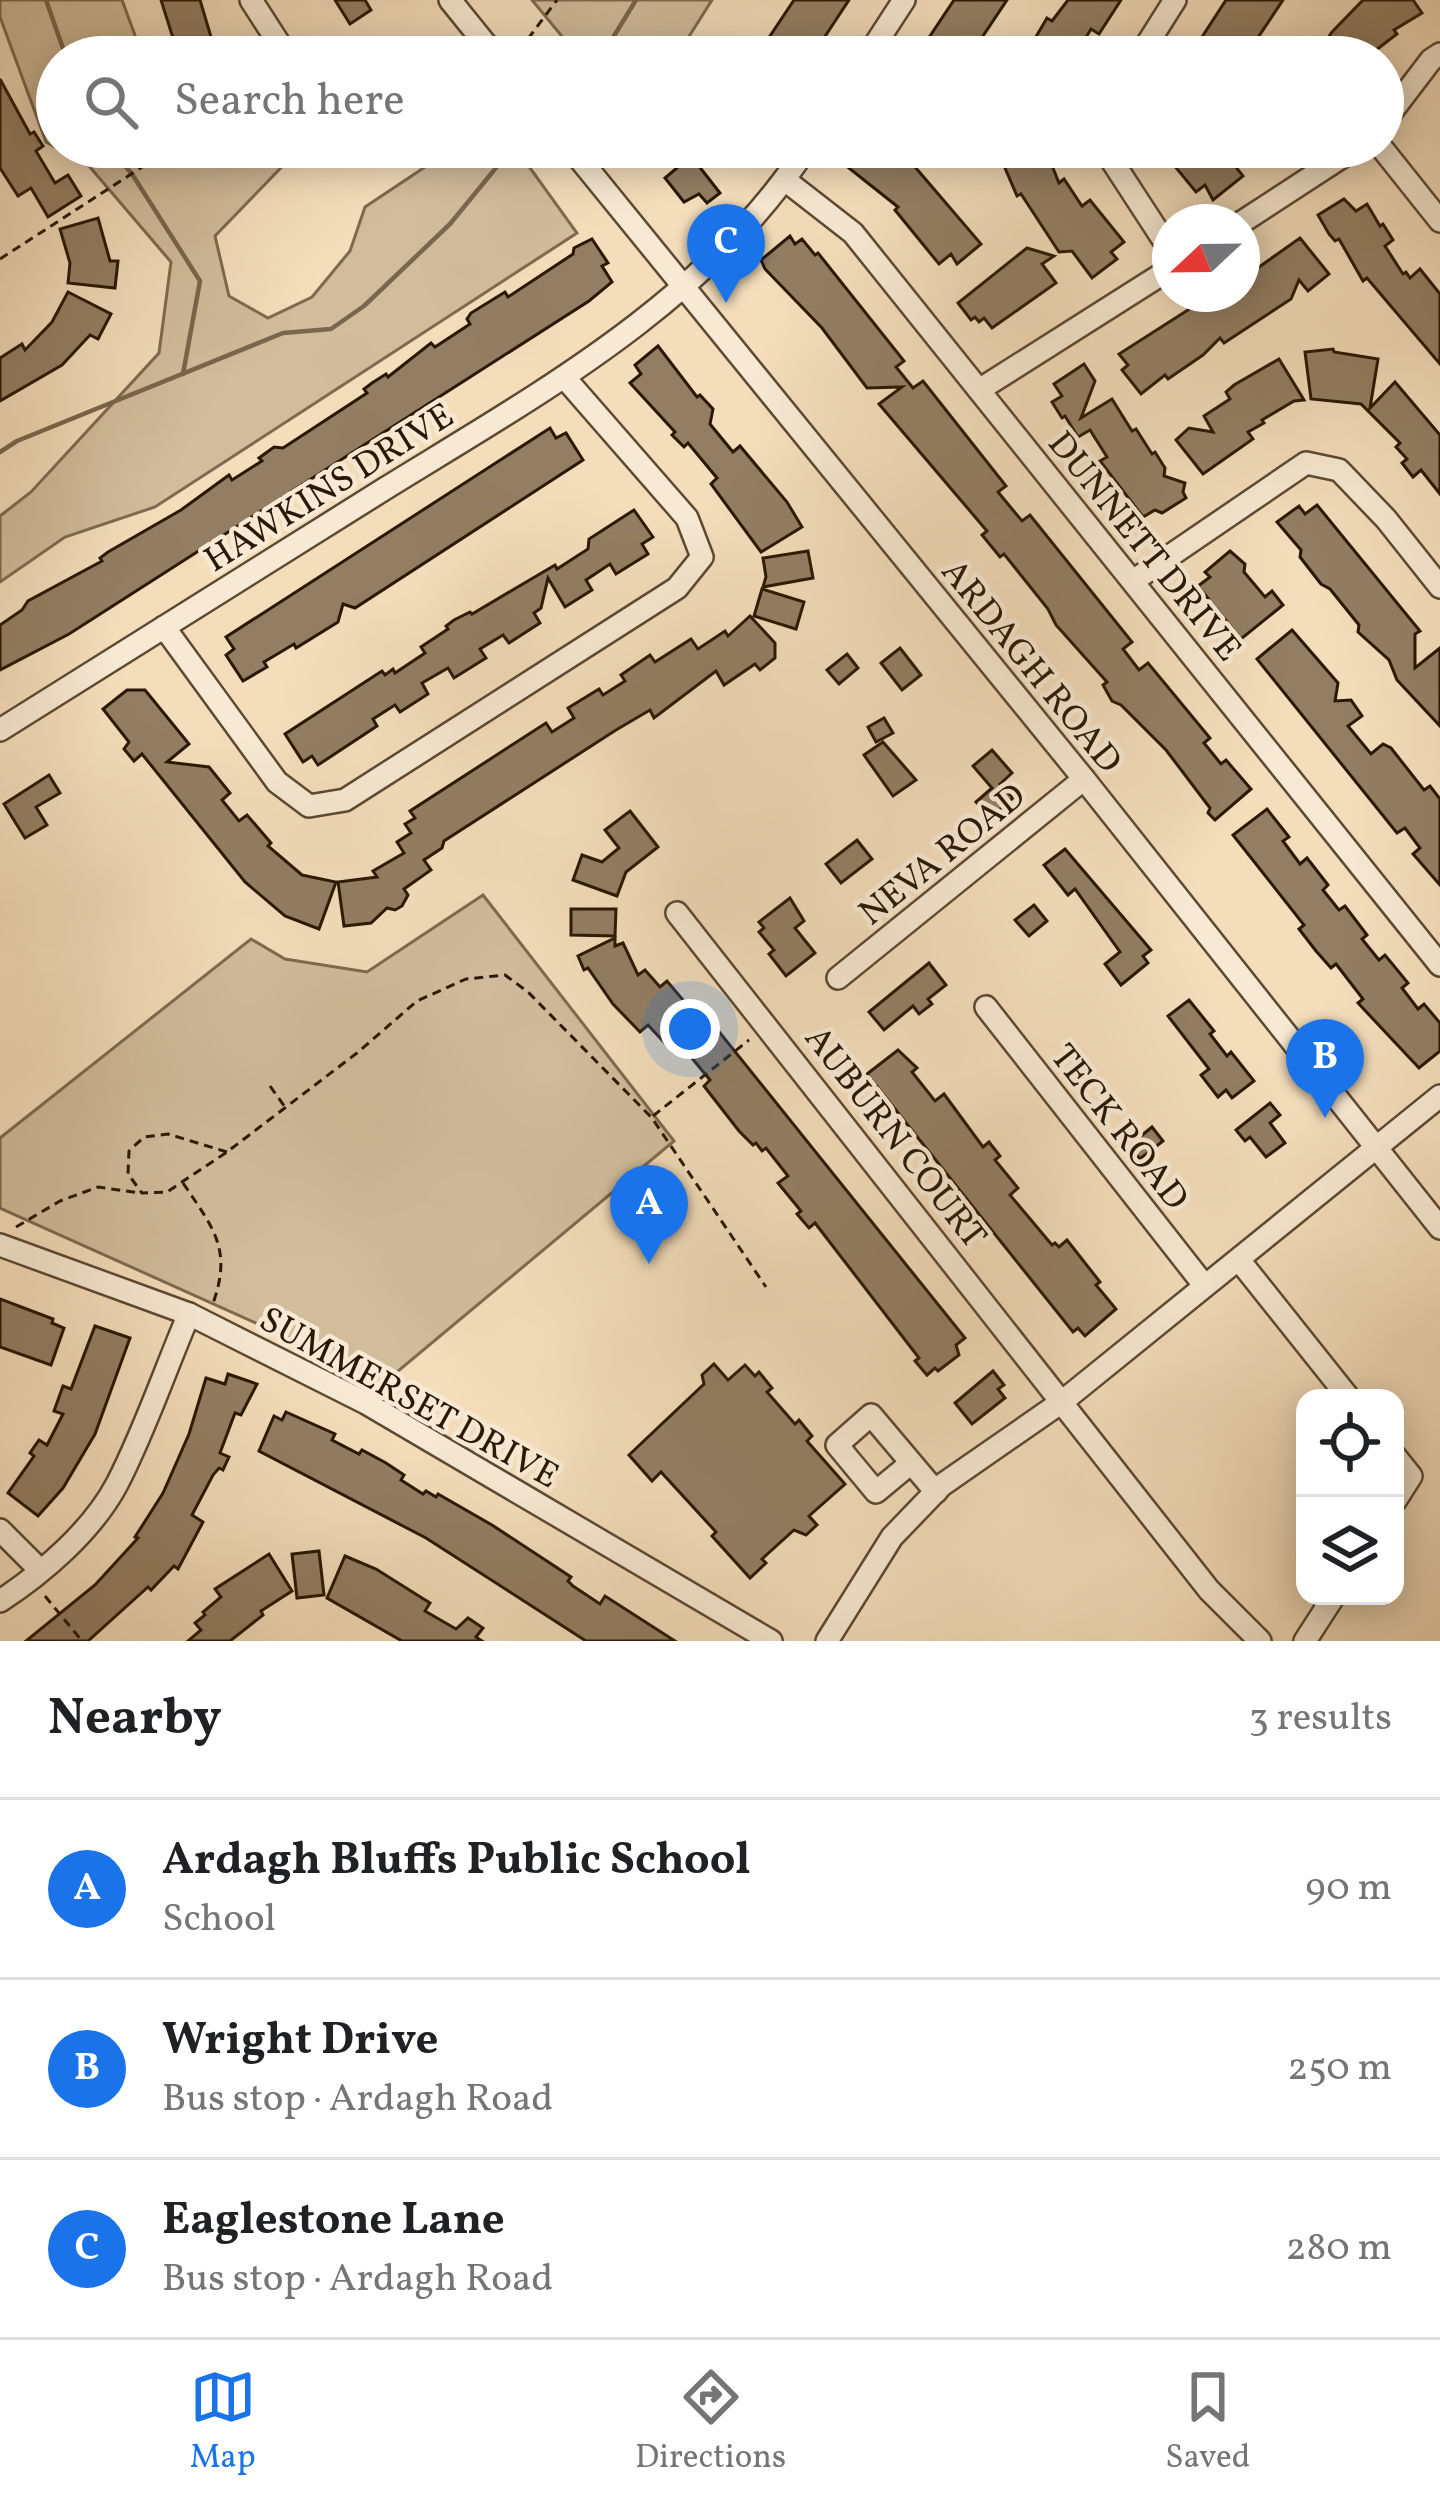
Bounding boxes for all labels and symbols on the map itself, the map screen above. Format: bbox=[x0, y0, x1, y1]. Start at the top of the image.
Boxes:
pin: C bbox=[687, 204, 765, 303]
north arrow bbox=[1152, 204, 1260, 312]
street label: HAWKINS DRIVE bbox=[196, 393, 464, 586]
street label: DUNNETT DRIVE bbox=[1034, 422, 1251, 673]
street label: ARDAGH ROAD bbox=[928, 550, 1132, 785]
street label: NEVA ROAD bbox=[849, 773, 1038, 939]
your location bbox=[660, 999, 720, 1059]
street label: AUBURN COURT bbox=[791, 1017, 997, 1260]
pin: B bbox=[1286, 1019, 1364, 1118]
street label: TECK ROAD bbox=[1037, 1035, 1199, 1222]
pin: A bbox=[610, 1165, 688, 1264]
street label: SUMMERSET DRIVE bbox=[249, 1296, 567, 1503]

